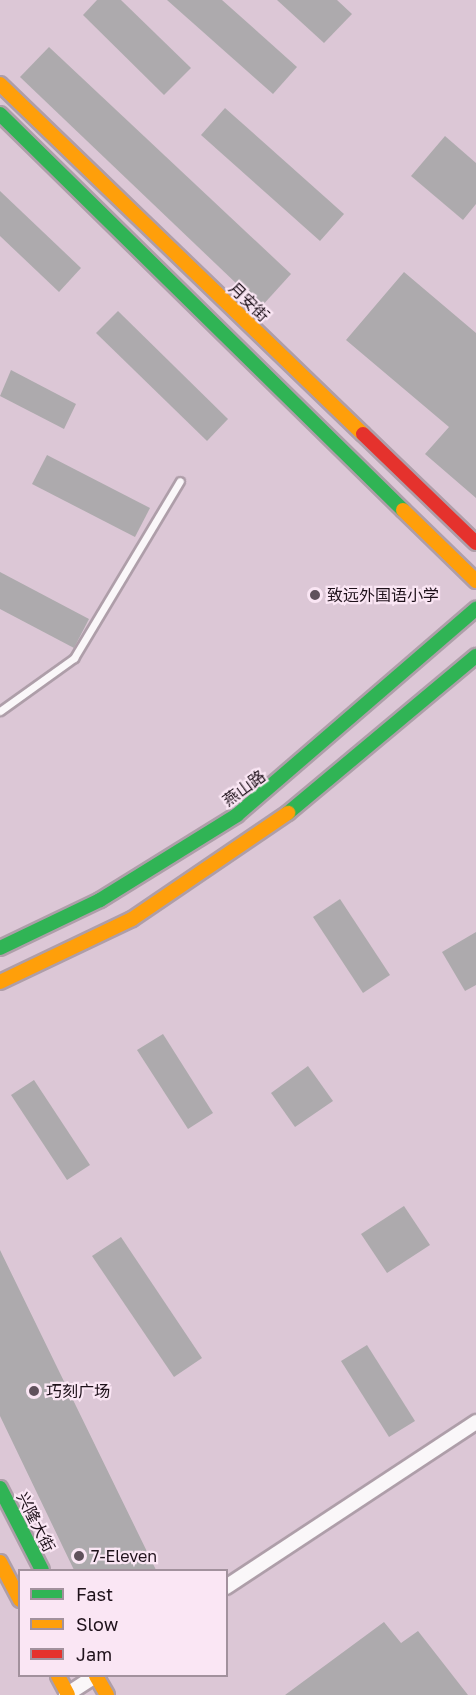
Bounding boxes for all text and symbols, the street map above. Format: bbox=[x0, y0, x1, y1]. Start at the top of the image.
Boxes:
street label: 月安街 bbox=[225, 278, 273, 326]
place label: 致远外国语小学 bbox=[327, 585, 439, 605]
marker: 致远外国语小学 bbox=[308, 588, 322, 602]
street label: 燕山路 bbox=[219, 766, 269, 810]
place label: 巧刻广场 bbox=[46, 1381, 110, 1401]
marker: 巧刻广场 bbox=[27, 1384, 41, 1398]
street label: 兴隆大街 bbox=[13, 1489, 59, 1555]
place label: 7-Eleven bbox=[91, 1546, 157, 1566]
marker: 7-Eleven bbox=[72, 1549, 86, 1563]
legend bbox=[18, 1569, 228, 1677]
text: Fast bbox=[76, 1583, 113, 1605]
text: Slow bbox=[76, 1613, 118, 1635]
text: Jam bbox=[76, 1643, 112, 1665]

